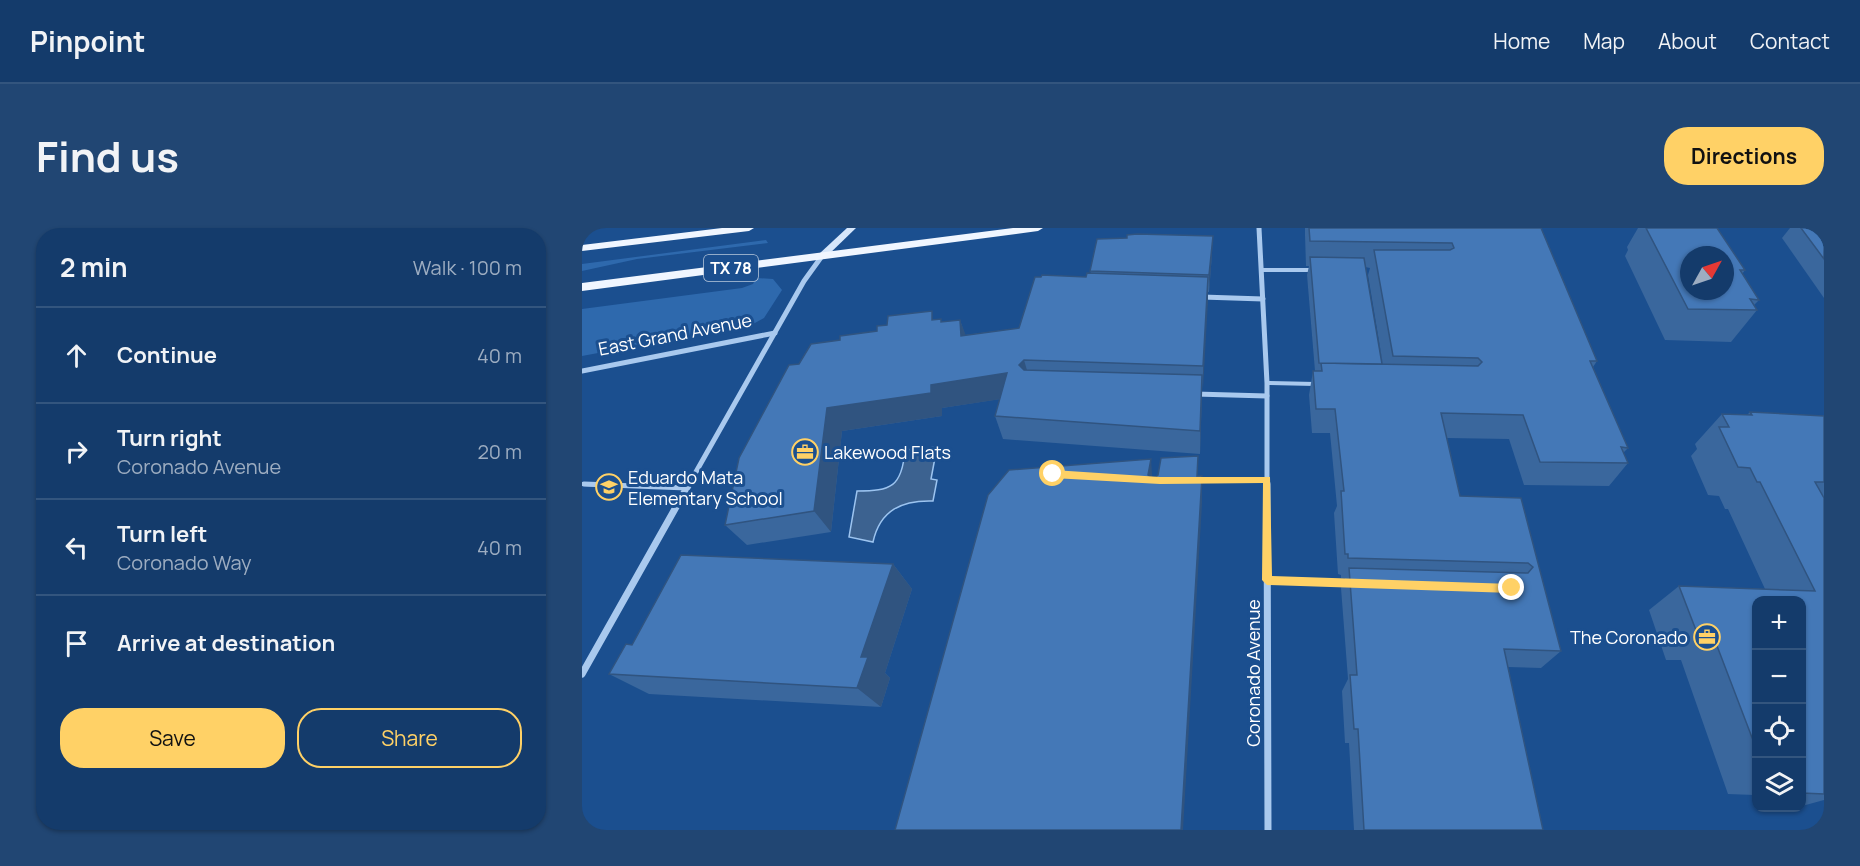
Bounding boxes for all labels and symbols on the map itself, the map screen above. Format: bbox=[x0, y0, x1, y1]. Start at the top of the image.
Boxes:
north arrow bbox=[1680, 246, 1734, 300]
road number: TX 78 bbox=[704, 255, 758, 281]
street label: East Grand Avenue bbox=[596, 307, 754, 361]
office icon: Lakewood Flats bbox=[790, 437, 820, 467]
place label: Lakewood Flats bbox=[824, 440, 951, 464]
route start bbox=[1039, 460, 1065, 486]
place label: Eduardo Mata Elementary School bbox=[628, 465, 783, 510]
school or university icon: Eduardo Mata Elementary School bbox=[594, 472, 624, 502]
route end bbox=[1498, 574, 1524, 600]
street label: Coronado Avenue bbox=[1241, 599, 1265, 747]
office icon: The Coronado bbox=[1692, 622, 1722, 652]
place label: The Coronado bbox=[1570, 625, 1688, 649]

